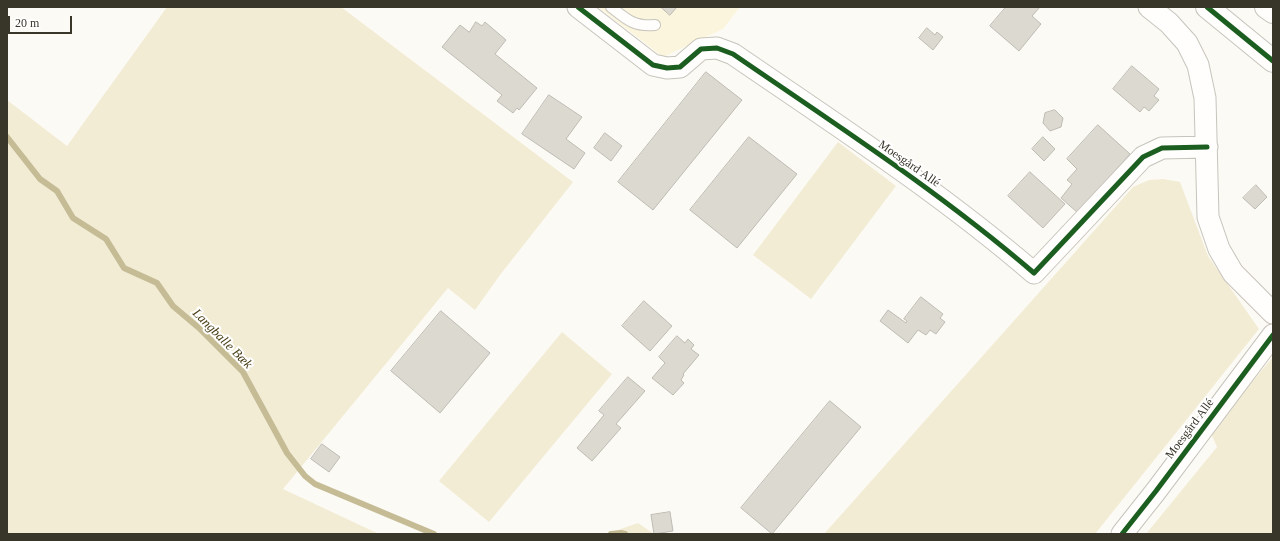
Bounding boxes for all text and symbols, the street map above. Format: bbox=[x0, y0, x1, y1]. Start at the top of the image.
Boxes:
scale bar bbox=[10, 8, 74, 34]
text: 20 m bbox=[15, 16, 39, 30]
street label: Moesgård Allé bbox=[876, 138, 942, 190]
water label: Langballe Bæk bbox=[189, 306, 255, 372]
street label: Moesgård Allé bbox=[1163, 396, 1217, 462]

